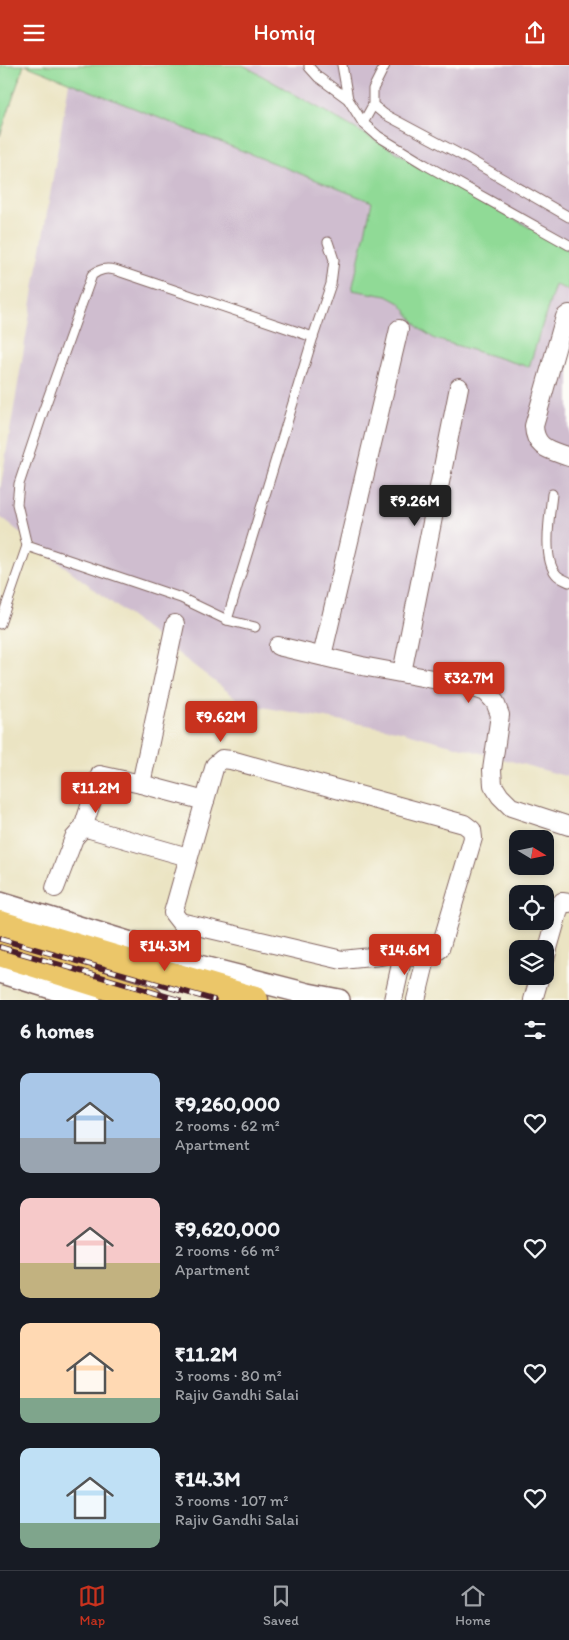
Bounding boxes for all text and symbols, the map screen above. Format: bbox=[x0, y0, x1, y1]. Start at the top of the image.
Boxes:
icon: menu bbox=[20, 19, 48, 47]
text: Homiq bbox=[254, 19, 315, 46]
icon: share bbox=[521, 19, 549, 47]
pin: ₹9.26M bbox=[374, 485, 456, 527]
text: ₹9.26M bbox=[390, 491, 440, 510]
pin: ₹32.7M bbox=[428, 661, 510, 704]
text: ₹32.7M bbox=[444, 668, 494, 687]
pin: ₹9.62M bbox=[180, 701, 262, 743]
text: ₹9.62M bbox=[196, 707, 246, 726]
pin: ₹11.2M bbox=[55, 771, 137, 814]
text: ₹11.2M bbox=[72, 778, 120, 797]
north arrow bbox=[509, 830, 554, 875]
map controls bbox=[509, 830, 554, 985]
button: locate bbox=[509, 885, 554, 930]
pin: ₹14.3M bbox=[124, 929, 206, 972]
pin: ₹14.6M bbox=[364, 933, 446, 976]
text: ₹14.3M bbox=[140, 936, 190, 955]
text: ₹14.6M bbox=[380, 940, 430, 959]
button: layers bbox=[509, 940, 554, 985]
icon: filters bbox=[521, 1016, 549, 1044]
text: 6 homes bbox=[20, 1018, 94, 1043]
text: ₹9,260,000 bbox=[175, 1091, 280, 1116]
icon: home bbox=[60, 1093, 120, 1153]
icon: heart bbox=[521, 1109, 549, 1137]
text: 2 rooms · 62 m² bbox=[175, 1116, 280, 1135]
text: Apartment bbox=[175, 1135, 250, 1154]
text: ₹9,620,000 bbox=[175, 1216, 280, 1241]
icon: home bbox=[60, 1218, 120, 1278]
icon: heart bbox=[521, 1234, 549, 1262]
text: 2 rooms · 66 m² bbox=[175, 1241, 280, 1260]
text: Apartment bbox=[175, 1260, 250, 1279]
text: ₹11.2M bbox=[175, 1341, 237, 1366]
icon: home bbox=[60, 1343, 120, 1403]
icon: heart bbox=[521, 1359, 549, 1387]
text: 3 rooms · 80 m² bbox=[175, 1366, 282, 1385]
text: Rajiv Gandhi Salai bbox=[175, 1385, 299, 1404]
text: ₹14.3M bbox=[175, 1466, 241, 1491]
icon: home bbox=[60, 1468, 120, 1528]
icon: heart bbox=[521, 1484, 549, 1512]
text: 3 rooms · 107 m² bbox=[175, 1491, 288, 1510]
text: Rajiv Gandhi Salai bbox=[175, 1510, 299, 1529]
tab: Map bbox=[78, 1582, 106, 1629]
tab: Saved bbox=[263, 1582, 299, 1629]
tab: Home bbox=[455, 1582, 491, 1629]

